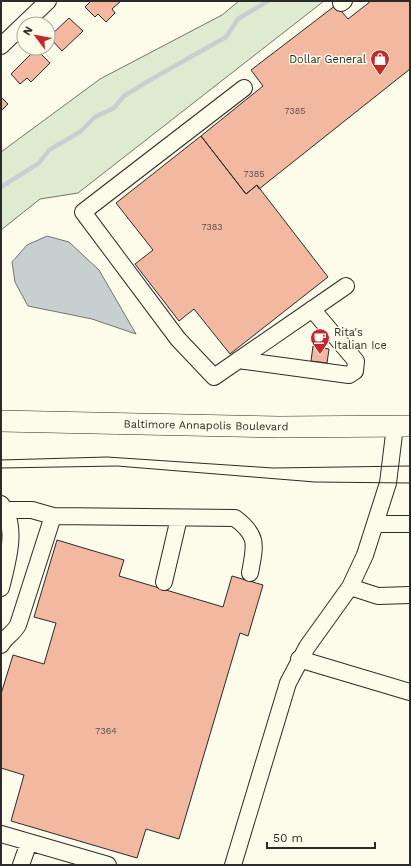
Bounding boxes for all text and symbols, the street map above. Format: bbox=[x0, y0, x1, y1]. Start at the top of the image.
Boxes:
north arrow bbox=[16, 16, 56, 56]
text: N bbox=[20, 24, 36, 38]
shop icon: Dollar General bbox=[369, 48, 391, 76]
place label: Dollar General bbox=[289, 53, 367, 66]
house number: 7385 bbox=[284, 106, 306, 116]
house number: 7385 bbox=[243, 169, 265, 179]
house number: 7383 bbox=[202, 222, 222, 232]
place label: Rita's Italian Ice bbox=[334, 326, 387, 352]
cafe icon: Rita's Italian Ice bbox=[309, 327, 331, 355]
street label: Baltimore Annapolis Boulevard bbox=[124, 418, 288, 433]
house number: 7364 bbox=[95, 726, 117, 736]
scale bar bbox=[267, 824, 375, 850]
text: 50 m bbox=[273, 831, 303, 845]

